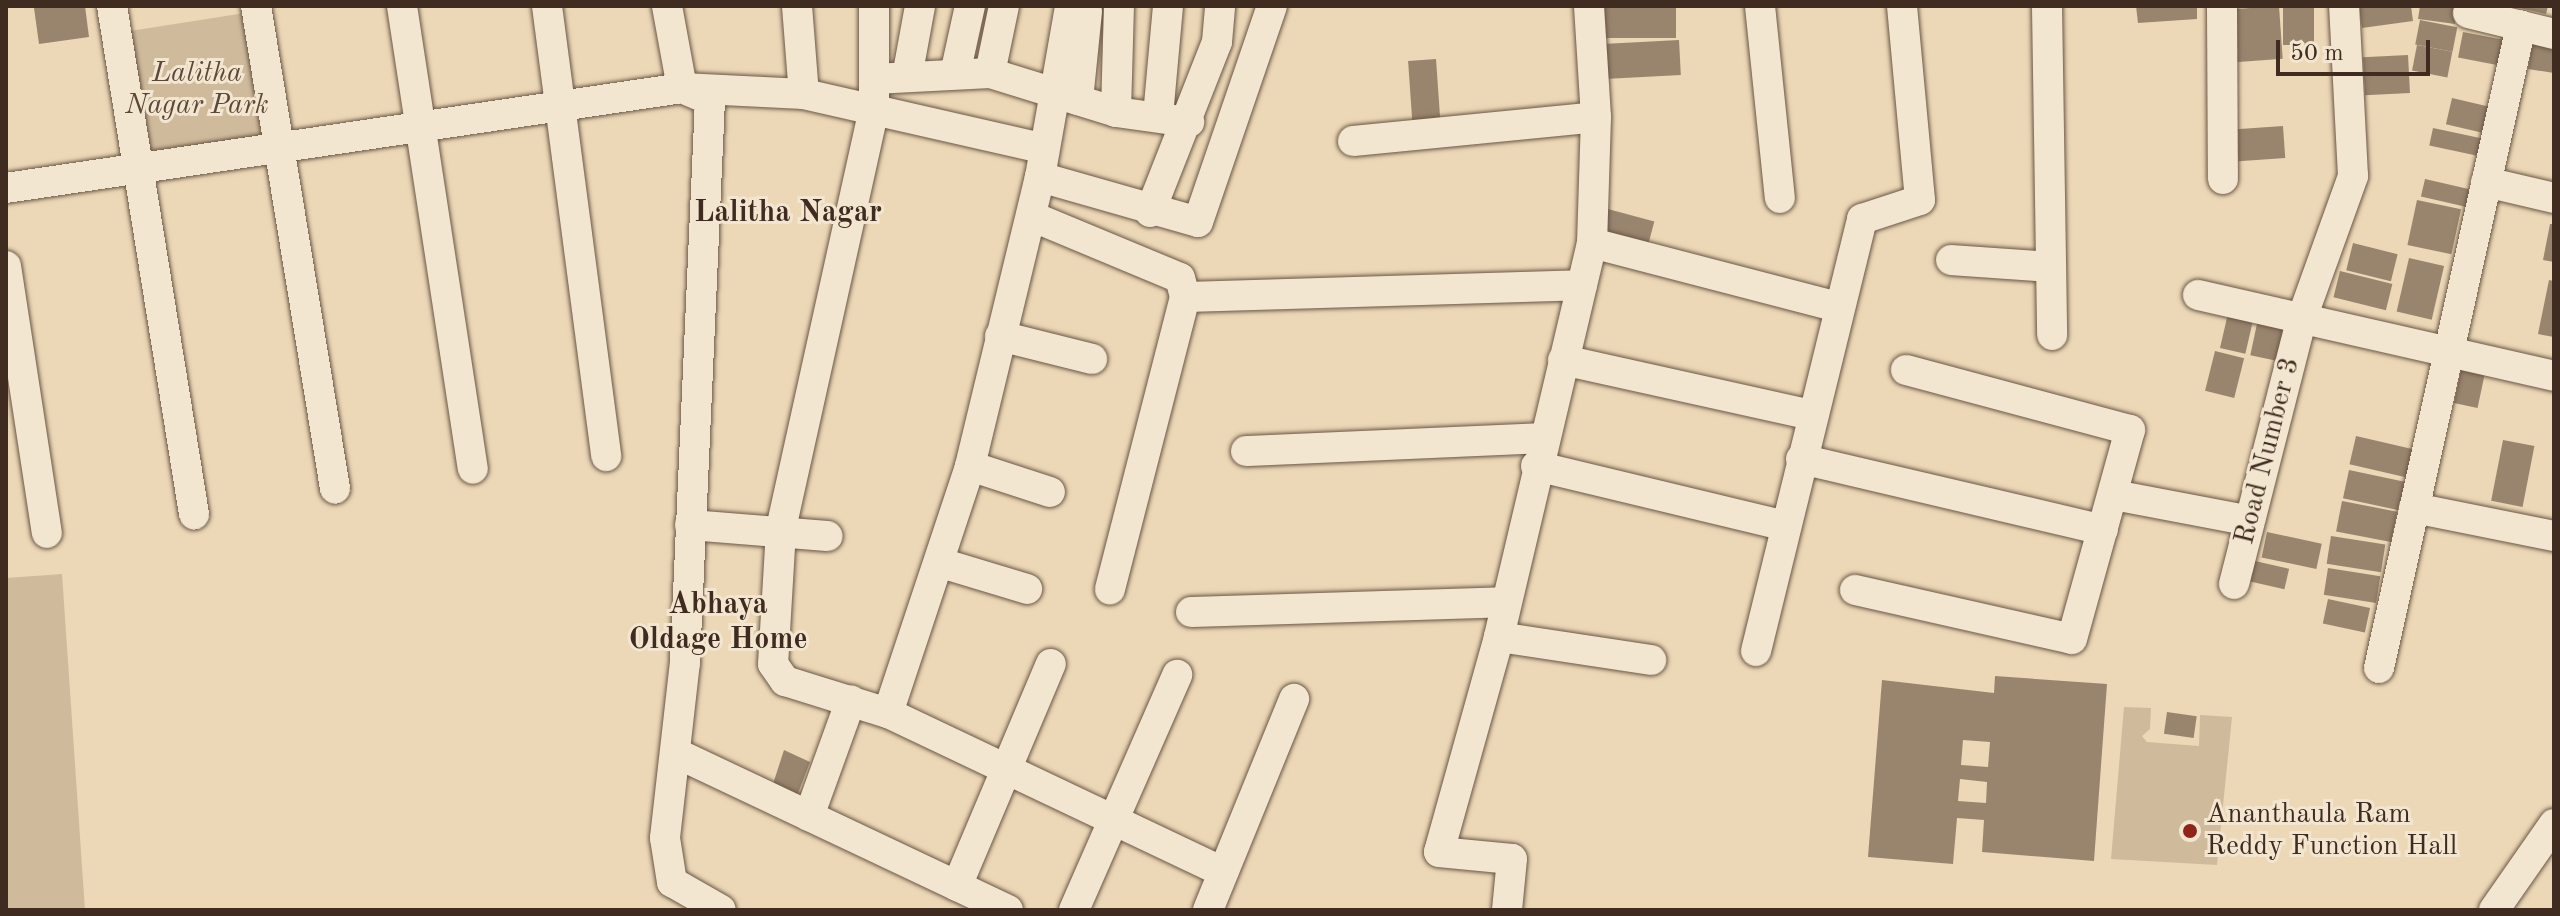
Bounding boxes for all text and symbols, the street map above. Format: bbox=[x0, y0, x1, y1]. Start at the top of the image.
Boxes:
scale bar bbox=[2280, 24, 2434, 74]
text: 50 m bbox=[2290, 42, 2344, 66]
park label: Lalitha Nagar Park bbox=[125, 57, 269, 123]
district label: Lalitha Nagar bbox=[694, 195, 882, 231]
street label: Road Number 3 bbox=[2229, 354, 2307, 548]
district label: Abhaya Oldage Home bbox=[628, 587, 808, 658]
place label: Ananthaula Ram Reddy Function Hall bbox=[2206, 798, 2457, 864]
marker: Ananthaula Ram Reddy Function Hall bbox=[2181, 822, 2199, 840]

